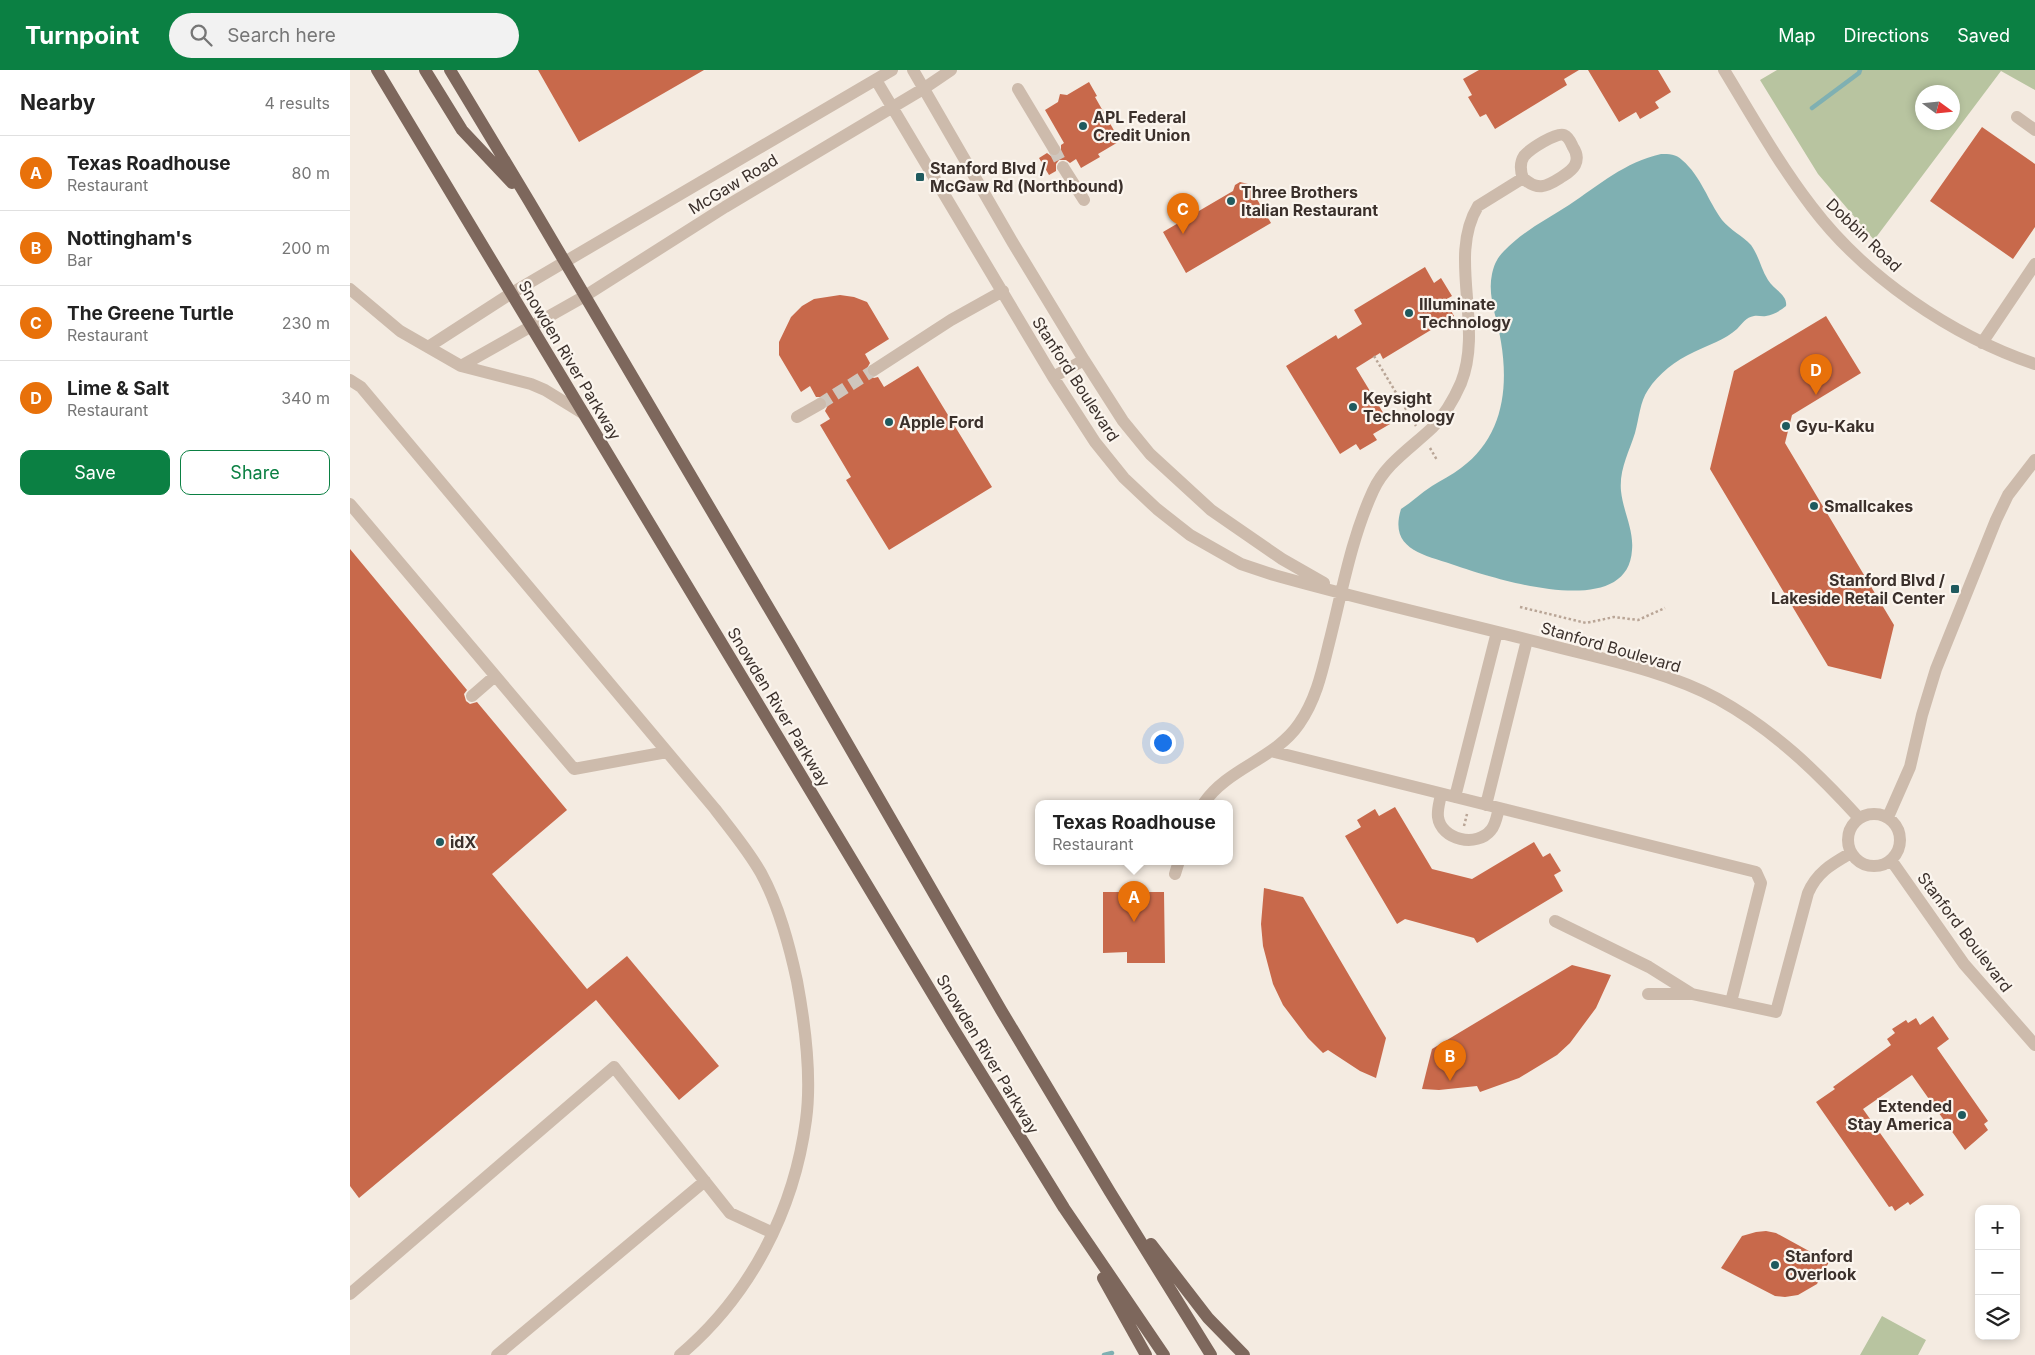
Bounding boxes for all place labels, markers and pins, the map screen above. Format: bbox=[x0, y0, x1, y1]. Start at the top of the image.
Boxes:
place label: APL Federal Credit Union bbox=[1093, 107, 1190, 145]
marker: APL Federal Credit Union bbox=[1077, 120, 1089, 132]
place label: Stanford Blvd / McGaw Rd (Northbound) bbox=[930, 158, 1124, 196]
marker: Stanford Blvd / McGaw Rd (Northbound) bbox=[914, 171, 926, 183]
place label: Three Brothers Italian Restaurant bbox=[1241, 182, 1378, 220]
pin: C bbox=[1167, 193, 1199, 234]
marker: Three Brothers Italian Restaurant bbox=[1225, 195, 1237, 207]
place label: Illuminate Technology bbox=[1419, 294, 1511, 332]
marker: Illuminate Technology bbox=[1403, 307, 1415, 319]
pin: D bbox=[1800, 354, 1832, 395]
place label: Keysight Technology bbox=[1363, 388, 1455, 426]
marker: Keysight Technology bbox=[1347, 401, 1359, 413]
place label: Apple Ford bbox=[899, 412, 984, 432]
marker: Apple Ford bbox=[883, 416, 895, 428]
place label: Gyu-Kaku bbox=[1796, 416, 1875, 436]
marker: Gyu-Kaku bbox=[1780, 420, 1792, 432]
place label: Smallcakes bbox=[1824, 496, 1913, 516]
marker: Smallcakes bbox=[1808, 500, 1820, 512]
place label: Stanford Blvd / Lakeside Retail Center bbox=[1771, 570, 1945, 608]
marker: Stanford Blvd / Lakeside Retail Center bbox=[1949, 583, 1961, 595]
place label: idX bbox=[450, 832, 476, 852]
marker: idX bbox=[434, 836, 446, 848]
pin: A bbox=[1118, 881, 1150, 922]
pin: B bbox=[1434, 1040, 1466, 1081]
place label: Extended Stay America bbox=[1847, 1096, 1952, 1134]
marker: Extended Stay America bbox=[1956, 1109, 1968, 1121]
place label: Stanford Overlook bbox=[1785, 1246, 1857, 1284]
marker: Stanford Overlook bbox=[1769, 1259, 1781, 1271]

